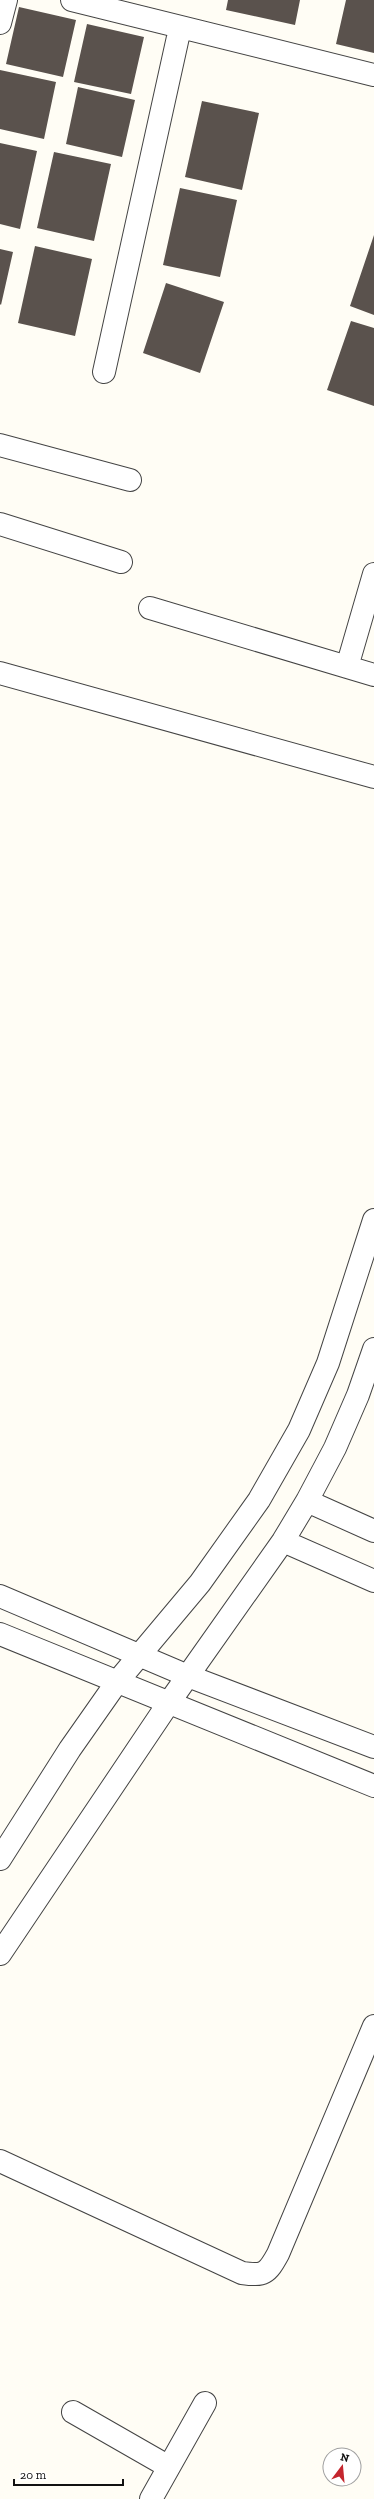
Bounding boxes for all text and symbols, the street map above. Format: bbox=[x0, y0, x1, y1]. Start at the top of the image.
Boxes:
north arrow bbox=[322, 2447, 362, 2487]
text: N bbox=[339, 2450, 351, 2465]
scale bar bbox=[14, 2461, 123, 2487]
text: 20 m bbox=[20, 2468, 47, 2482]

